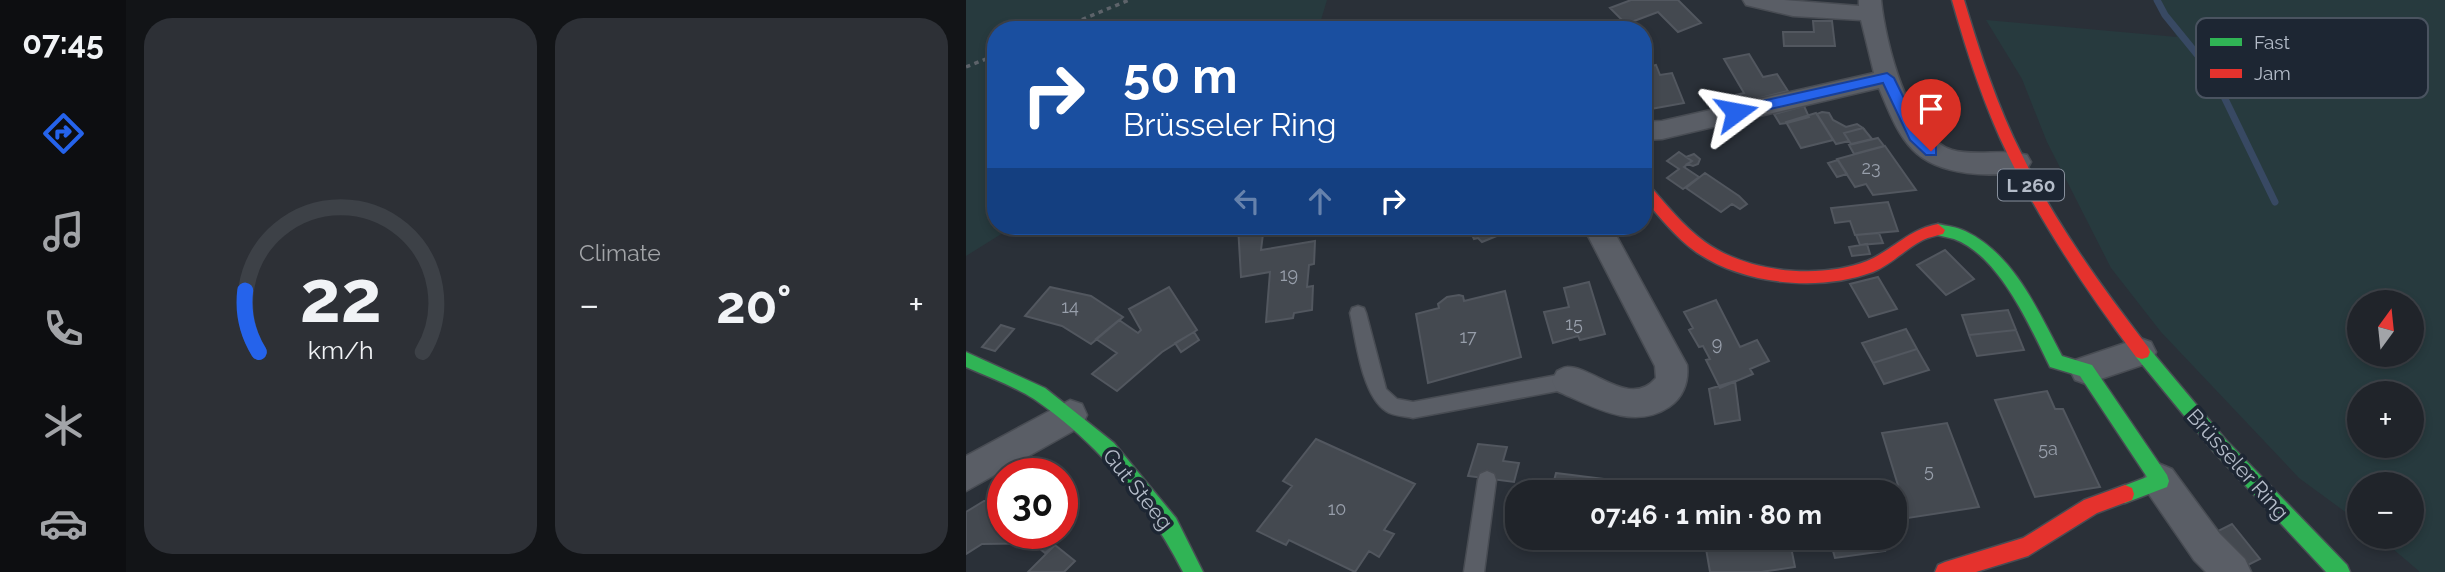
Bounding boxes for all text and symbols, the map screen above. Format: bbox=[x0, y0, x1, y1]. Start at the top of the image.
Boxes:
legend bbox=[2196, 18, 2428, 98]
text: 07:45 bbox=[22, 24, 104, 61]
text: Fast bbox=[2254, 31, 2290, 53]
text: 50 m bbox=[1123, 47, 1238, 104]
icon: right bbox=[1008, 49, 1099, 140]
text: Jam bbox=[2254, 62, 2291, 84]
position arrow bbox=[1699, 75, 1773, 149]
pin bbox=[1901, 79, 1961, 151]
icon: arrive bbox=[1912, 90, 1950, 128]
text: Brüsseler Ring bbox=[1123, 106, 1337, 143]
icon: directions bbox=[39, 109, 88, 158]
house number: 23 bbox=[1862, 157, 1881, 178]
road number: L 260 bbox=[1998, 169, 2064, 200]
icon: left bbox=[1228, 182, 1266, 220]
icon: ahead bbox=[1301, 182, 1339, 220]
icon: right bbox=[1374, 182, 1412, 220]
icon: music bbox=[39, 207, 88, 256]
text: Climate bbox=[579, 239, 661, 266]
text: 22 bbox=[299, 254, 382, 339]
house number: 19 bbox=[1280, 264, 1298, 285]
text: 20° bbox=[716, 274, 792, 335]
text: − bbox=[579, 282, 599, 327]
text: + bbox=[908, 282, 924, 327]
north arrow bbox=[2347, 290, 2424, 368]
map controls bbox=[2347, 290, 2424, 549]
house number: 14 bbox=[1061, 296, 1079, 317]
icon: phone bbox=[39, 304, 88, 353]
house number: 15 bbox=[1565, 313, 1583, 334]
house number: 17 bbox=[1459, 326, 1477, 347]
house number: 9 bbox=[1712, 333, 1722, 354]
text: km/h bbox=[308, 335, 373, 365]
button: + bbox=[2347, 381, 2424, 458]
icon: climate bbox=[39, 401, 88, 450]
street label: Brüsseler Ring bbox=[2182, 404, 2294, 524]
house number: 5a bbox=[2038, 438, 2058, 459]
street label: Gut Steeg bbox=[1098, 443, 1178, 535]
speed limit sign: 30 bbox=[987, 458, 1078, 549]
house number: 5 bbox=[1924, 460, 1934, 481]
button: − bbox=[2347, 472, 2424, 549]
house number: 10 bbox=[1328, 498, 1346, 519]
icon: car bbox=[39, 499, 88, 548]
text: 07:46 · 1 min · 80 m bbox=[1590, 500, 1822, 530]

